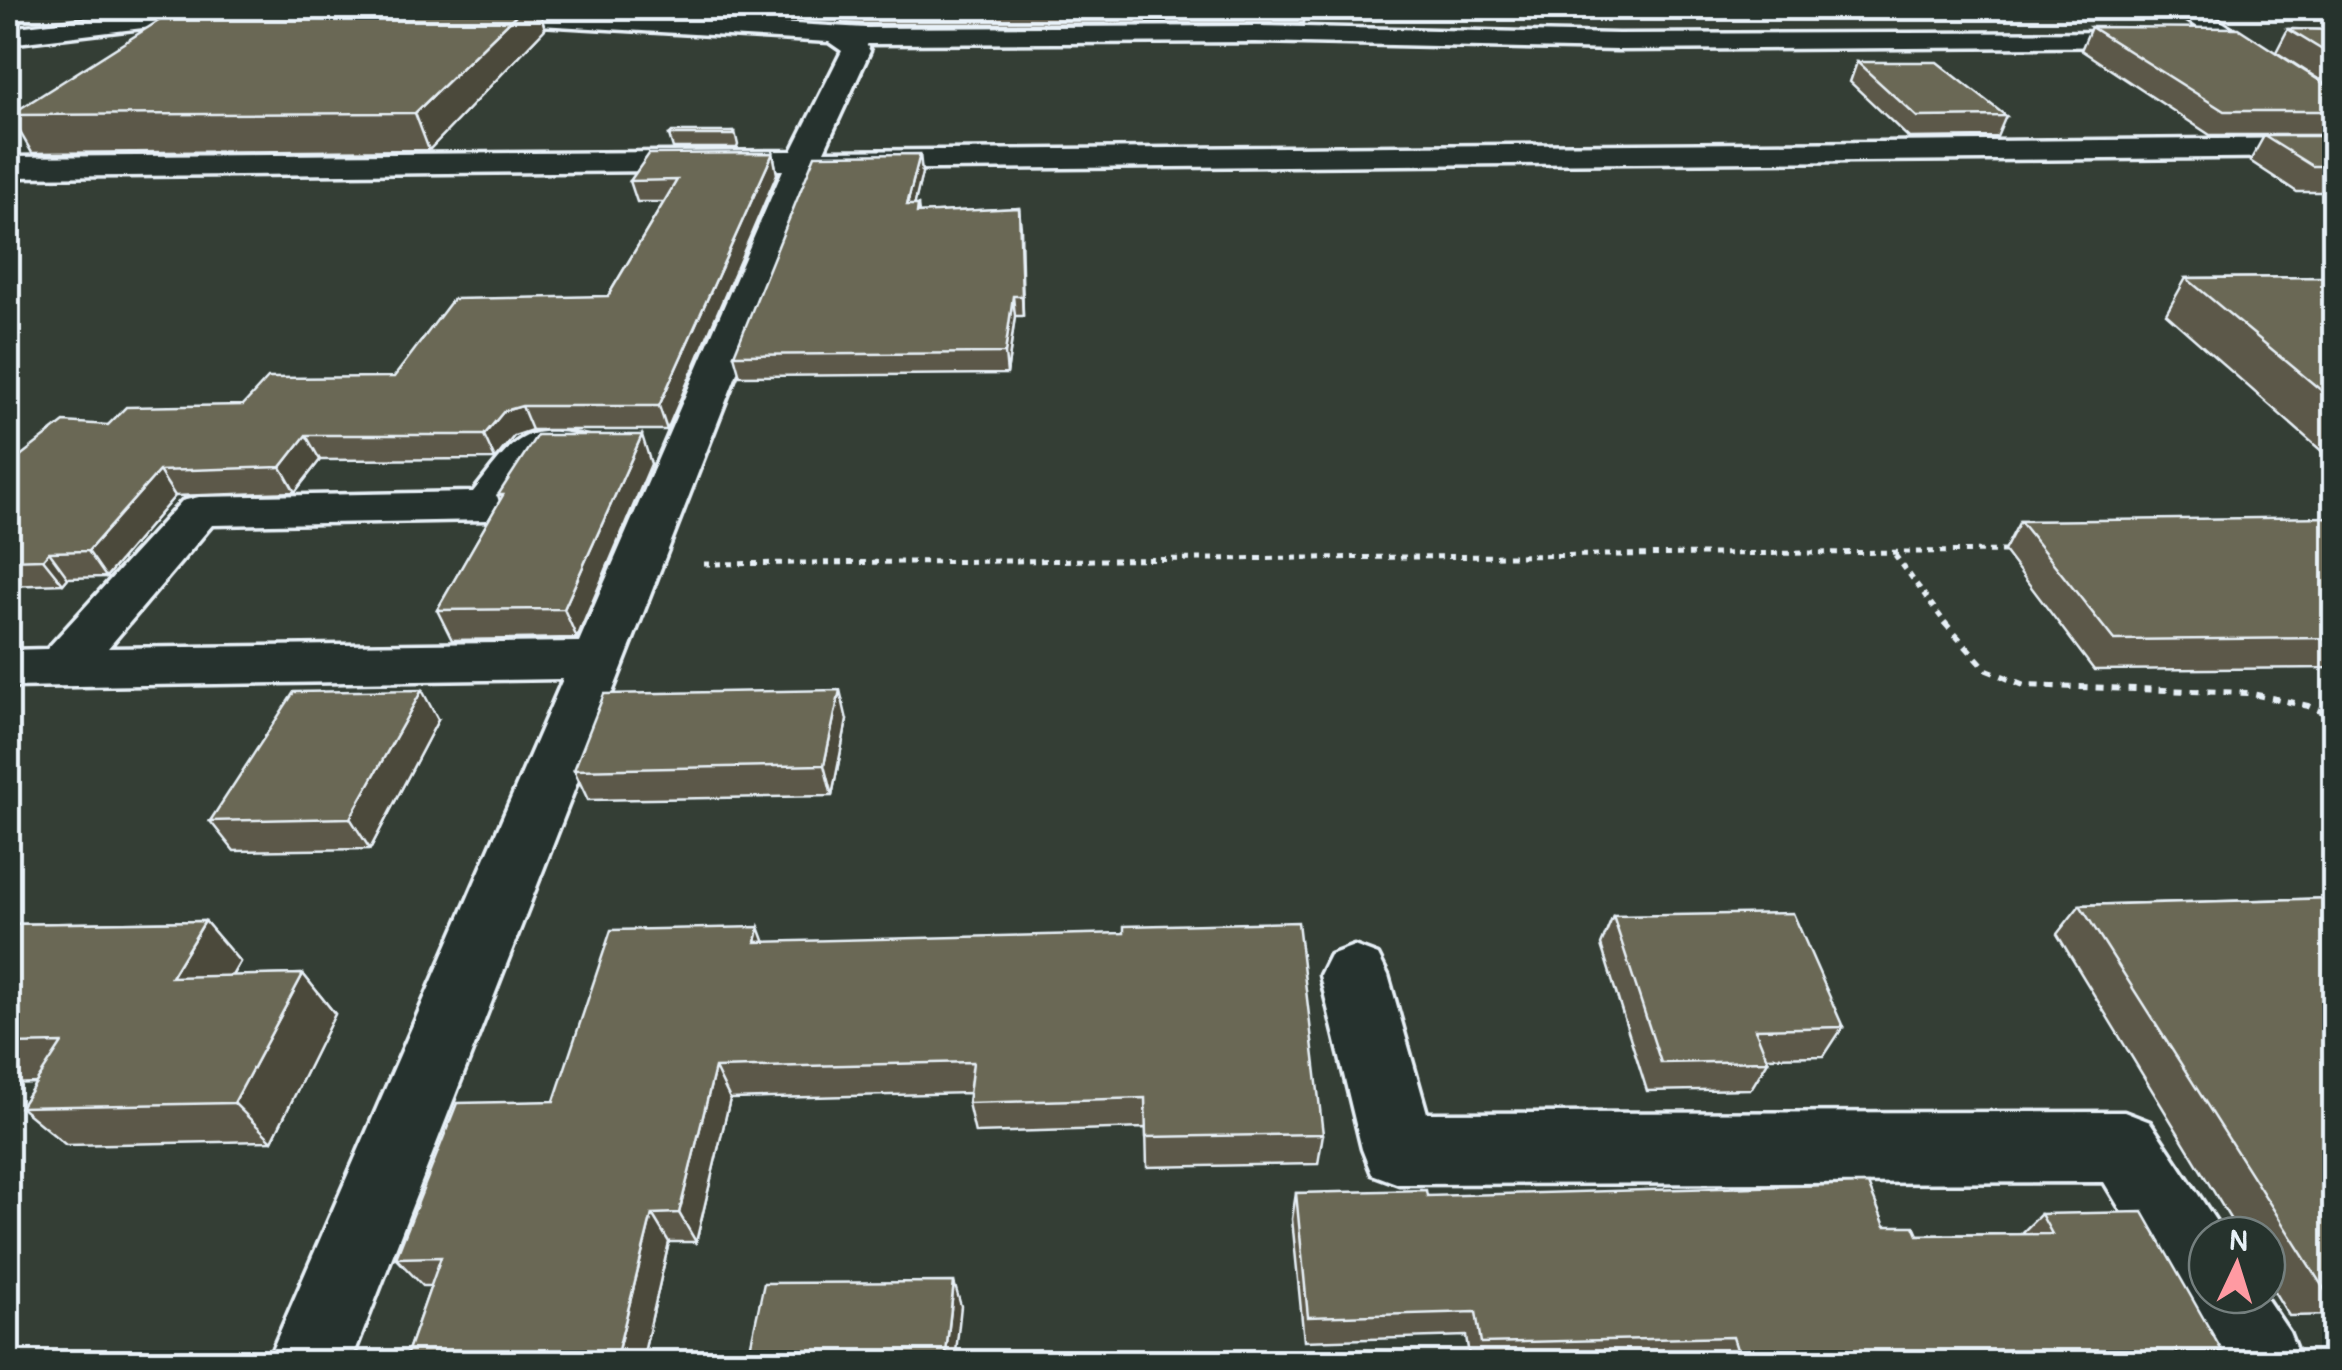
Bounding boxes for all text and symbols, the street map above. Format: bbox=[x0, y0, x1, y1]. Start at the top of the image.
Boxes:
north arrow bbox=[2187, 1215, 2287, 1315]
text: N bbox=[2228, 1223, 2249, 1260]

